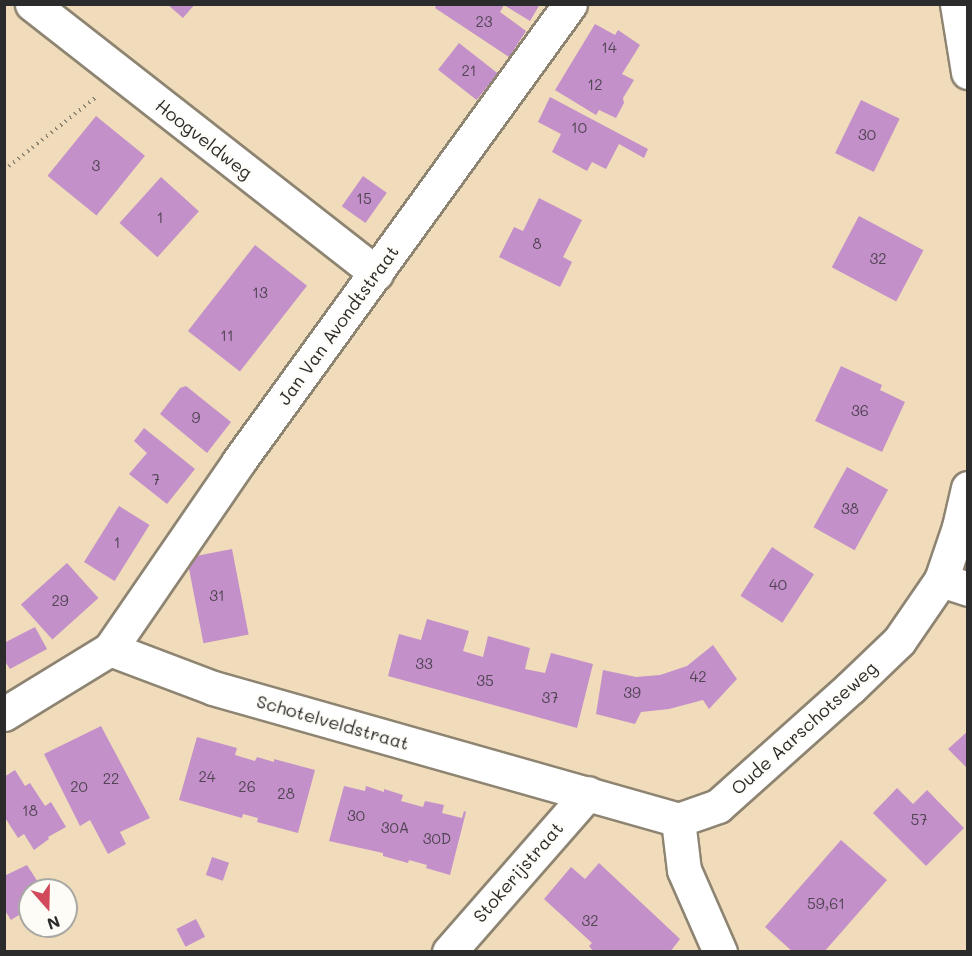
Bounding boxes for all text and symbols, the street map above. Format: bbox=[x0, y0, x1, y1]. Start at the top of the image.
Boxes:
house number: 23 bbox=[475, 13, 493, 31]
house number: 14 bbox=[601, 39, 617, 57]
house number: 21 bbox=[461, 62, 477, 80]
house number: 12 bbox=[587, 76, 603, 94]
street label: Hoogveldweg bbox=[151, 95, 257, 183]
house number: 10 bbox=[571, 119, 587, 137]
house number: 30 bbox=[858, 126, 876, 144]
house number: 3 bbox=[92, 157, 100, 175]
house number: 15 bbox=[356, 190, 372, 208]
house number: 1 bbox=[157, 209, 163, 227]
house number: 8 bbox=[532, 235, 542, 253]
street label: Jan Van Avondtstraat bbox=[273, 241, 403, 409]
house number: 32 bbox=[869, 250, 887, 268]
house number: 13 bbox=[252, 284, 268, 302]
house number: 11 bbox=[220, 327, 234, 345]
house number: 36 bbox=[851, 402, 869, 420]
house number: 9 bbox=[192, 409, 200, 427]
house number: 7 bbox=[152, 471, 160, 489]
house number: 38 bbox=[841, 500, 859, 518]
house number: 1 bbox=[114, 534, 120, 552]
house number: 40 bbox=[769, 576, 787, 594]
house number: 31 bbox=[209, 587, 225, 605]
house number: 29 bbox=[51, 592, 69, 610]
house number: 33 bbox=[415, 655, 433, 673]
street label: Oude Aarschotseweg bbox=[727, 657, 881, 799]
house number: 42 bbox=[689, 668, 707, 686]
house number: 35 bbox=[476, 672, 494, 690]
house number: 39 bbox=[623, 684, 641, 702]
house number: 37 bbox=[541, 689, 559, 707]
street label: Schotelveldstraat bbox=[254, 690, 412, 754]
house number: 24 bbox=[198, 768, 216, 786]
house number: 22 bbox=[103, 770, 119, 788]
house number: 20 bbox=[70, 778, 88, 796]
house number: 26 bbox=[238, 778, 256, 796]
house number: 28 bbox=[277, 785, 295, 803]
house number: 18 bbox=[22, 802, 38, 820]
house number: 30 bbox=[347, 807, 365, 825]
house number: 57 bbox=[910, 811, 928, 829]
street label: Stokerijstraat bbox=[468, 817, 568, 927]
house number: 30A bbox=[381, 819, 409, 837]
house number: 30D bbox=[423, 830, 451, 848]
north arrow bbox=[18, 878, 78, 938]
house number: 59,61 bbox=[807, 895, 845, 913]
text: N bbox=[44, 912, 63, 935]
house number: 32 bbox=[581, 912, 599, 930]

